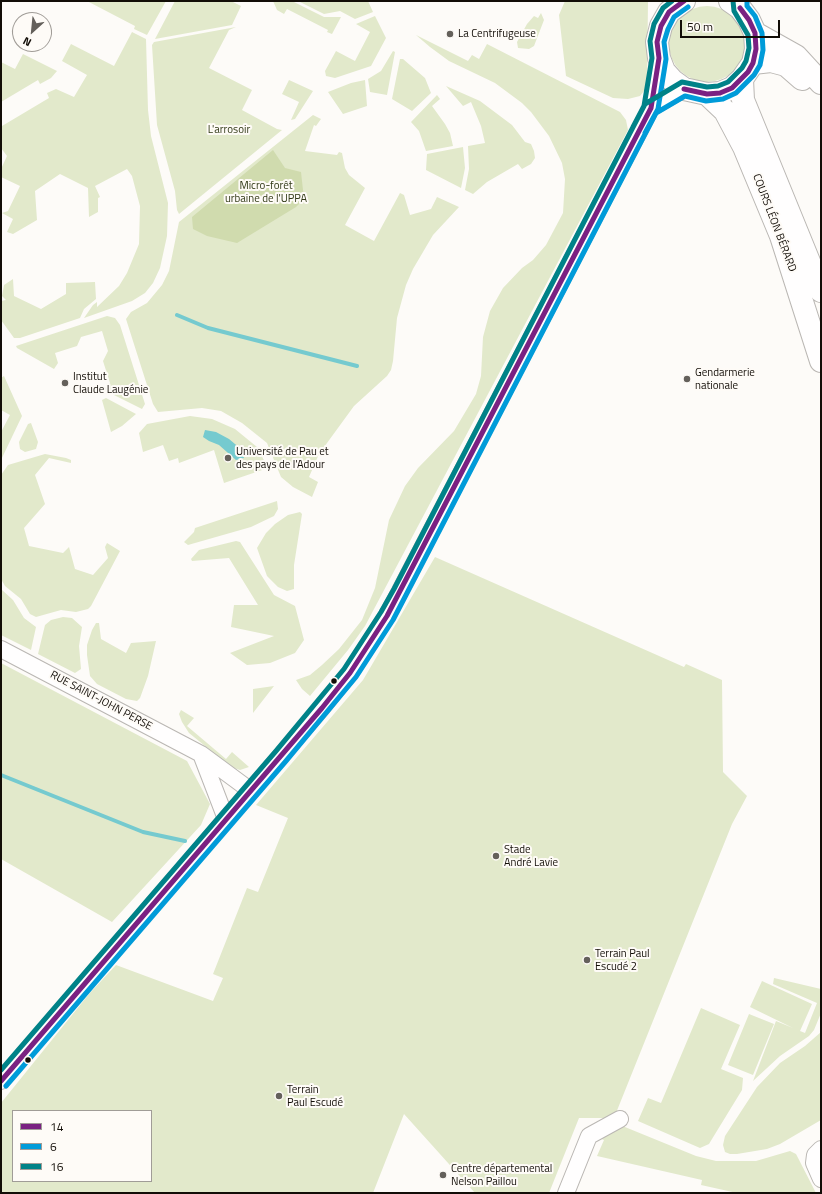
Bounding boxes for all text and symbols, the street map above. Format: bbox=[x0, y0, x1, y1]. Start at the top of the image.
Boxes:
north arrow bbox=[12, 12, 52, 52]
scale bar bbox=[682, 12, 782, 38]
text: 50 m bbox=[687, 17, 713, 36]
place label: La Centrifugeuse bbox=[458, 27, 536, 41]
marker: La Centrifugeuse bbox=[445, 29, 455, 39]
text: N bbox=[20, 33, 34, 51]
park label: L'arrosoir bbox=[208, 123, 250, 137]
street label: COURS LÉON BÉRARD bbox=[749, 172, 799, 274]
park label: Micro-forêt urbaine de l'UPPA bbox=[225, 179, 307, 205]
place label: Gendarmerie nationale bbox=[695, 366, 755, 392]
place label: Institut Claude Laugénie bbox=[73, 370, 148, 396]
marker: Gendarmerie nationale bbox=[682, 374, 692, 384]
marker: Institut Claude Laugénie bbox=[60, 378, 70, 388]
place label: Université de Pau et des pays de l'Adour bbox=[236, 445, 329, 471]
marker: Université de Pau et des pays de l'Adour bbox=[223, 453, 233, 463]
street label: RUE SAINT-JOHN PERSE bbox=[48, 668, 154, 734]
unlabelled marker bbox=[329, 676, 339, 686]
place label: Stade André Lavie bbox=[504, 843, 558, 869]
marker: Stade André Lavie bbox=[491, 851, 501, 861]
place label: Terrain Paul Escudé 2 bbox=[595, 947, 650, 973]
marker: Terrain Paul Escudé 2 bbox=[582, 955, 592, 965]
unlabelled marker bbox=[23, 1055, 33, 1065]
place label: Terrain Paul Escudé bbox=[287, 1083, 343, 1109]
marker: Terrain Paul Escudé bbox=[274, 1091, 284, 1101]
legend bbox=[12, 1110, 152, 1182]
text: 14 bbox=[50, 1117, 63, 1136]
text: 6 bbox=[50, 1137, 57, 1156]
text: 16 bbox=[50, 1157, 63, 1176]
place label: Centre départemental Nelson Paillou bbox=[451, 1162, 552, 1188]
marker: Centre départemental Nelson Paillou bbox=[438, 1170, 448, 1180]

